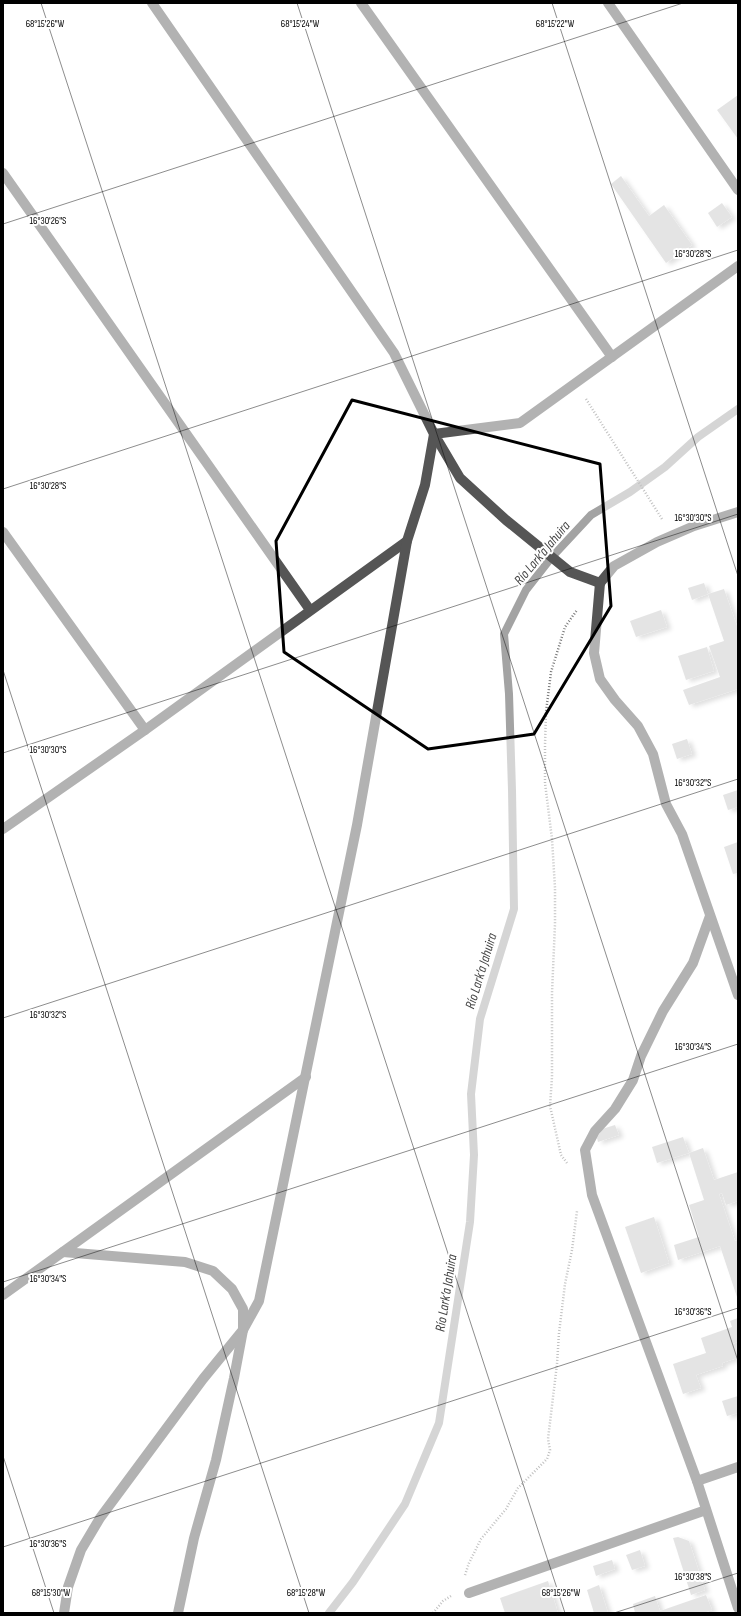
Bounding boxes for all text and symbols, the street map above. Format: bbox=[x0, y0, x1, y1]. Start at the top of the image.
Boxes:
text: 68°15'26"W bbox=[26, 18, 65, 30]
text: 68°15'24"W bbox=[281, 18, 320, 30]
text: 68°15'22"W bbox=[536, 18, 575, 30]
text: 16°30'26"S bbox=[30, 215, 66, 227]
text: 16°30'28"S bbox=[675, 248, 711, 260]
text: 16°30'28"S bbox=[30, 480, 66, 492]
text: 16°30'30"S bbox=[675, 512, 711, 524]
water label: Río Lark’a Jahuira bbox=[510, 517, 574, 588]
text: 16°30'30"S bbox=[30, 744, 66, 756]
text: 16°30'32"S bbox=[675, 777, 711, 789]
water label: Río Lark’a Jahuira bbox=[461, 931, 501, 1011]
text: 16°30'32"S bbox=[30, 1009, 66, 1021]
text: 16°30'34"S bbox=[675, 1041, 711, 1053]
water label: Río Lark’a Jahuira bbox=[431, 1253, 461, 1333]
text: 16°30'34"S bbox=[30, 1273, 66, 1285]
text: 16°30'36"S bbox=[675, 1306, 711, 1318]
text: 16°30'36"S bbox=[30, 1538, 66, 1550]
text: 16°30'38"S bbox=[675, 1571, 711, 1583]
text: 68°15'30"W bbox=[32, 1587, 71, 1599]
text: 68°15'28"W bbox=[287, 1587, 326, 1599]
text: 68°15'26"W bbox=[542, 1587, 581, 1599]

